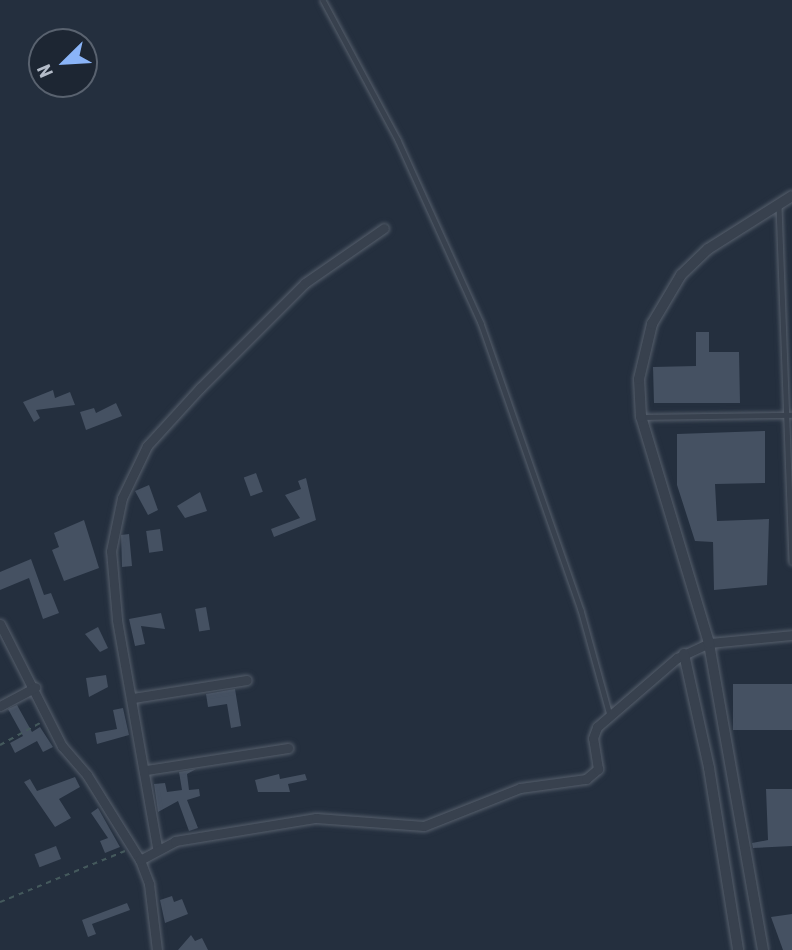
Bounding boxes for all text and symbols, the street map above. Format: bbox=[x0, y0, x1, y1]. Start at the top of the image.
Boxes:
north arrow bbox=[28, 28, 98, 98]
text: N bbox=[32, 61, 58, 81]

